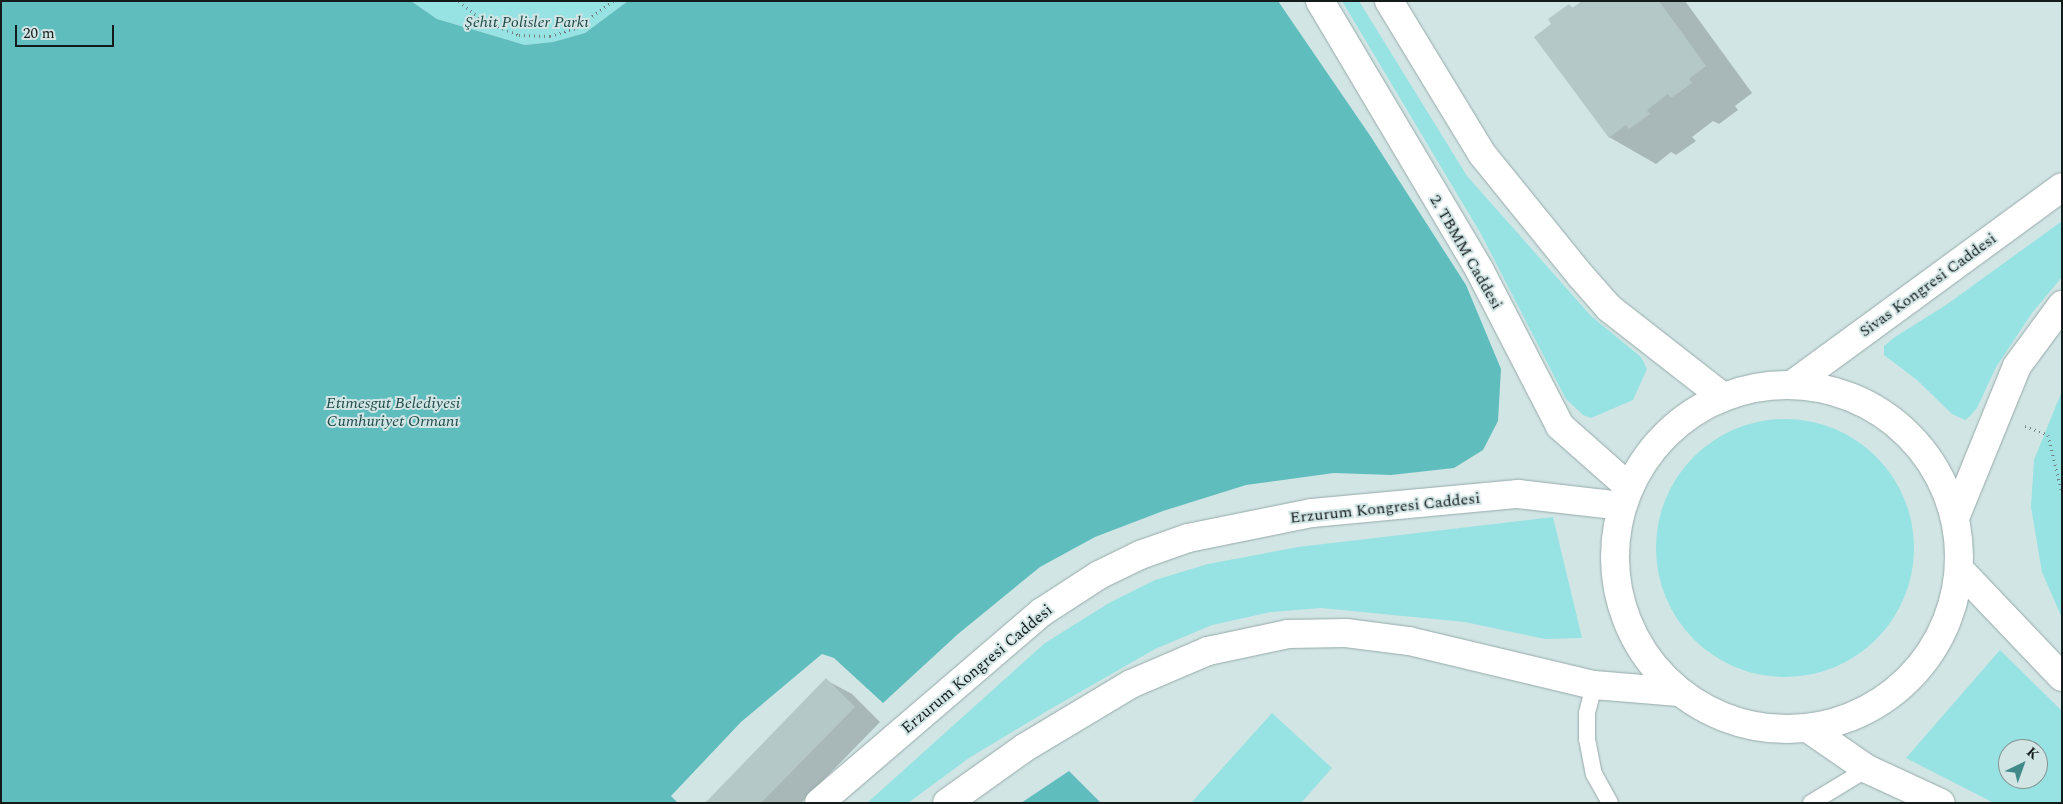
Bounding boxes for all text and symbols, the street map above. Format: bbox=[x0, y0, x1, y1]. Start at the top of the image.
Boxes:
park label: Şehit Polisler Parkı bbox=[465, 12, 589, 32]
scale bar bbox=[18, 15, 116, 47]
text: 20 m bbox=[23, 22, 55, 45]
street label: 2. TBMM Caddesi bbox=[1425, 191, 1507, 313]
street label: Sivas Kongresi Caddesi bbox=[1856, 229, 2000, 341]
park label: Etimesgut Belediyesi Cumhuriyet Ormanı bbox=[326, 393, 460, 431]
street label: Erzurum Kongresi Caddesi bbox=[1289, 488, 1481, 528]
street label: Erzurum Kongresi Caddesi bbox=[898, 600, 1056, 738]
north arrow bbox=[1998, 739, 2048, 789]
text: K bbox=[2022, 742, 2044, 765]

